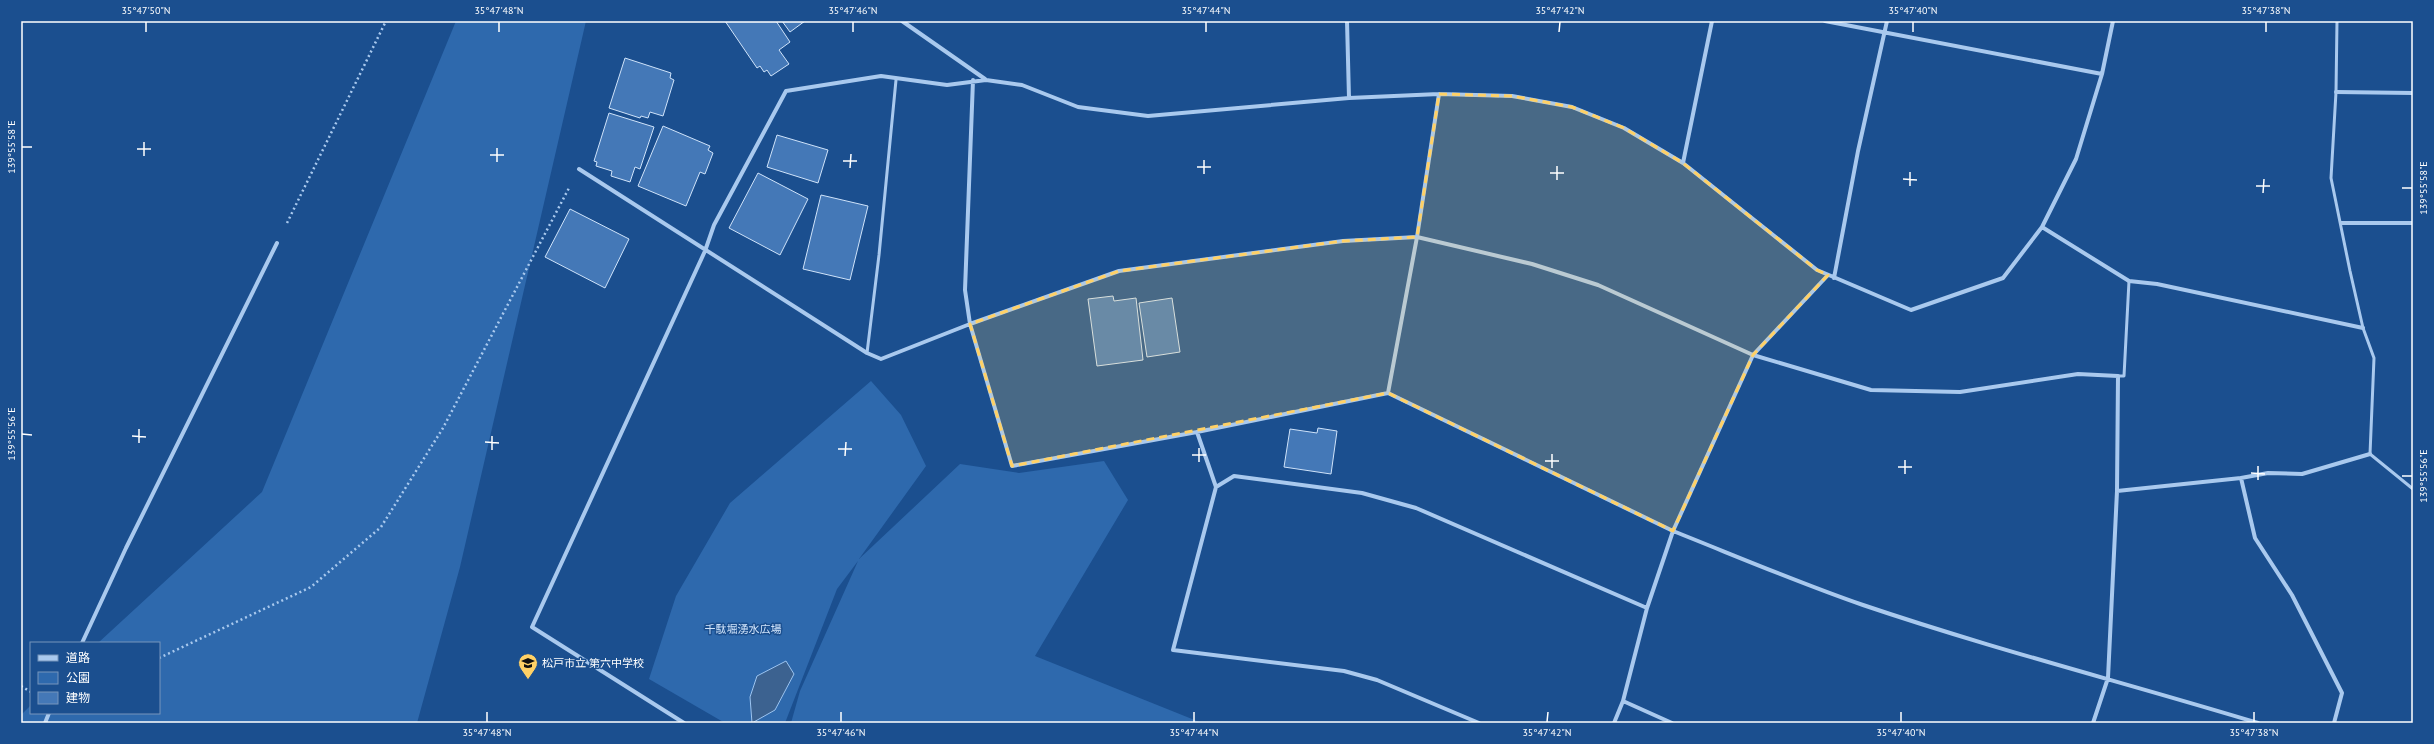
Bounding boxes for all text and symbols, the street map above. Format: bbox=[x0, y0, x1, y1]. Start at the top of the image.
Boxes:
text: 35°47'50"N bbox=[121, 4, 171, 17]
text: 35°47'48"N bbox=[474, 4, 524, 17]
text: 35°47'46"N bbox=[828, 4, 878, 17]
text: 35°47'44"N bbox=[1181, 4, 1231, 17]
text: 35°47'42"N bbox=[1535, 4, 1585, 17]
text: 35°47'40"N bbox=[1888, 4, 1938, 17]
text: 35°47'38"N bbox=[2241, 4, 2291, 17]
text: 139°55'58"E bbox=[5, 120, 18, 174]
text: 139°55'58"E bbox=[2417, 161, 2430, 215]
text: 139°55'56"E bbox=[5, 407, 18, 461]
text: 139°55'56"E bbox=[2417, 449, 2430, 503]
park label: 千駄堀湧水広場 bbox=[705, 622, 782, 636]
legend bbox=[30, 642, 160, 714]
text: 道路 bbox=[66, 650, 90, 665]
school or university icon: 松戸市立 第六中学校 bbox=[517, 652, 539, 680]
place label: 松戸市立 第六中学校 bbox=[542, 656, 644, 670]
text: 公園 bbox=[66, 670, 90, 685]
text: 建物 bbox=[66, 690, 90, 705]
text: 35°47'48"N bbox=[462, 726, 512, 739]
text: 35°47'46"N bbox=[816, 726, 866, 739]
text: 35°47'44"N bbox=[1169, 726, 1219, 739]
text: 35°47'42"N bbox=[1522, 726, 1572, 739]
text: 35°47'40"N bbox=[1876, 726, 1926, 739]
text: 35°47'38"N bbox=[2229, 726, 2279, 739]

